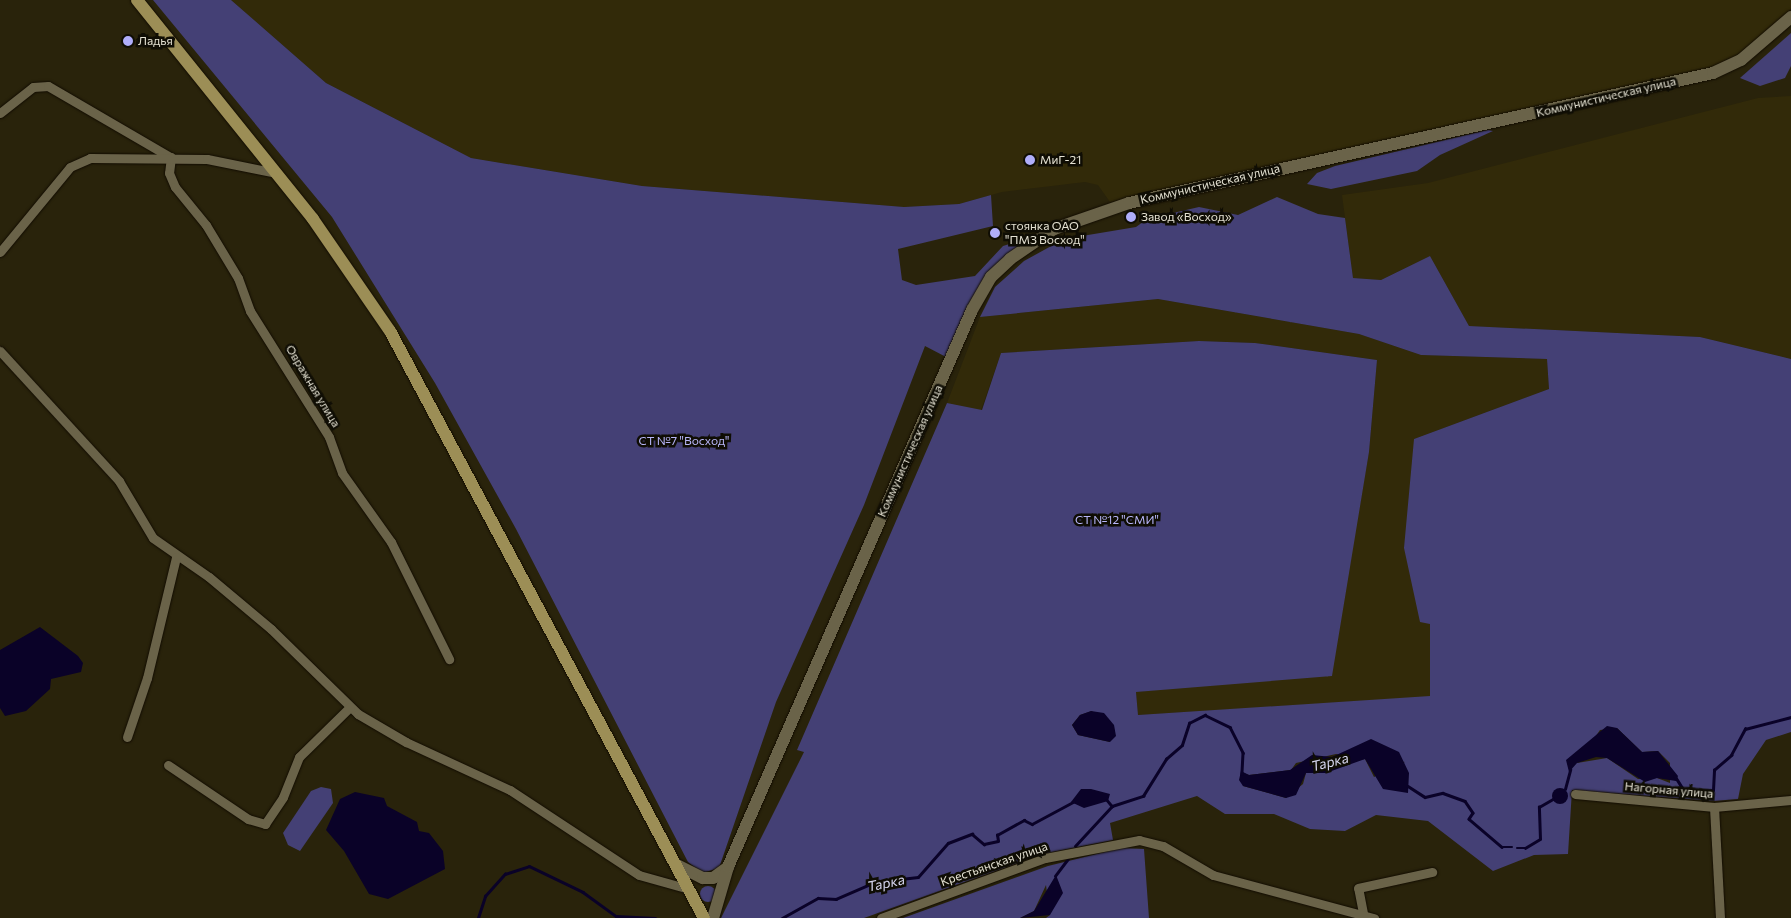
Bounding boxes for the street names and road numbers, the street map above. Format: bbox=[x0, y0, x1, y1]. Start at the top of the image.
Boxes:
street label: Коммунистическая улица bbox=[1535, 74, 1677, 120]
street label: Коммунистическая улица bbox=[1139, 161, 1281, 207]
street label: Овражная улица bbox=[283, 342, 343, 430]
street label: Коммунистическая улица bbox=[874, 383, 946, 519]
street label: Нагорная улица bbox=[1624, 779, 1714, 801]
street label: Крестьянская улица bbox=[939, 839, 1049, 889]

